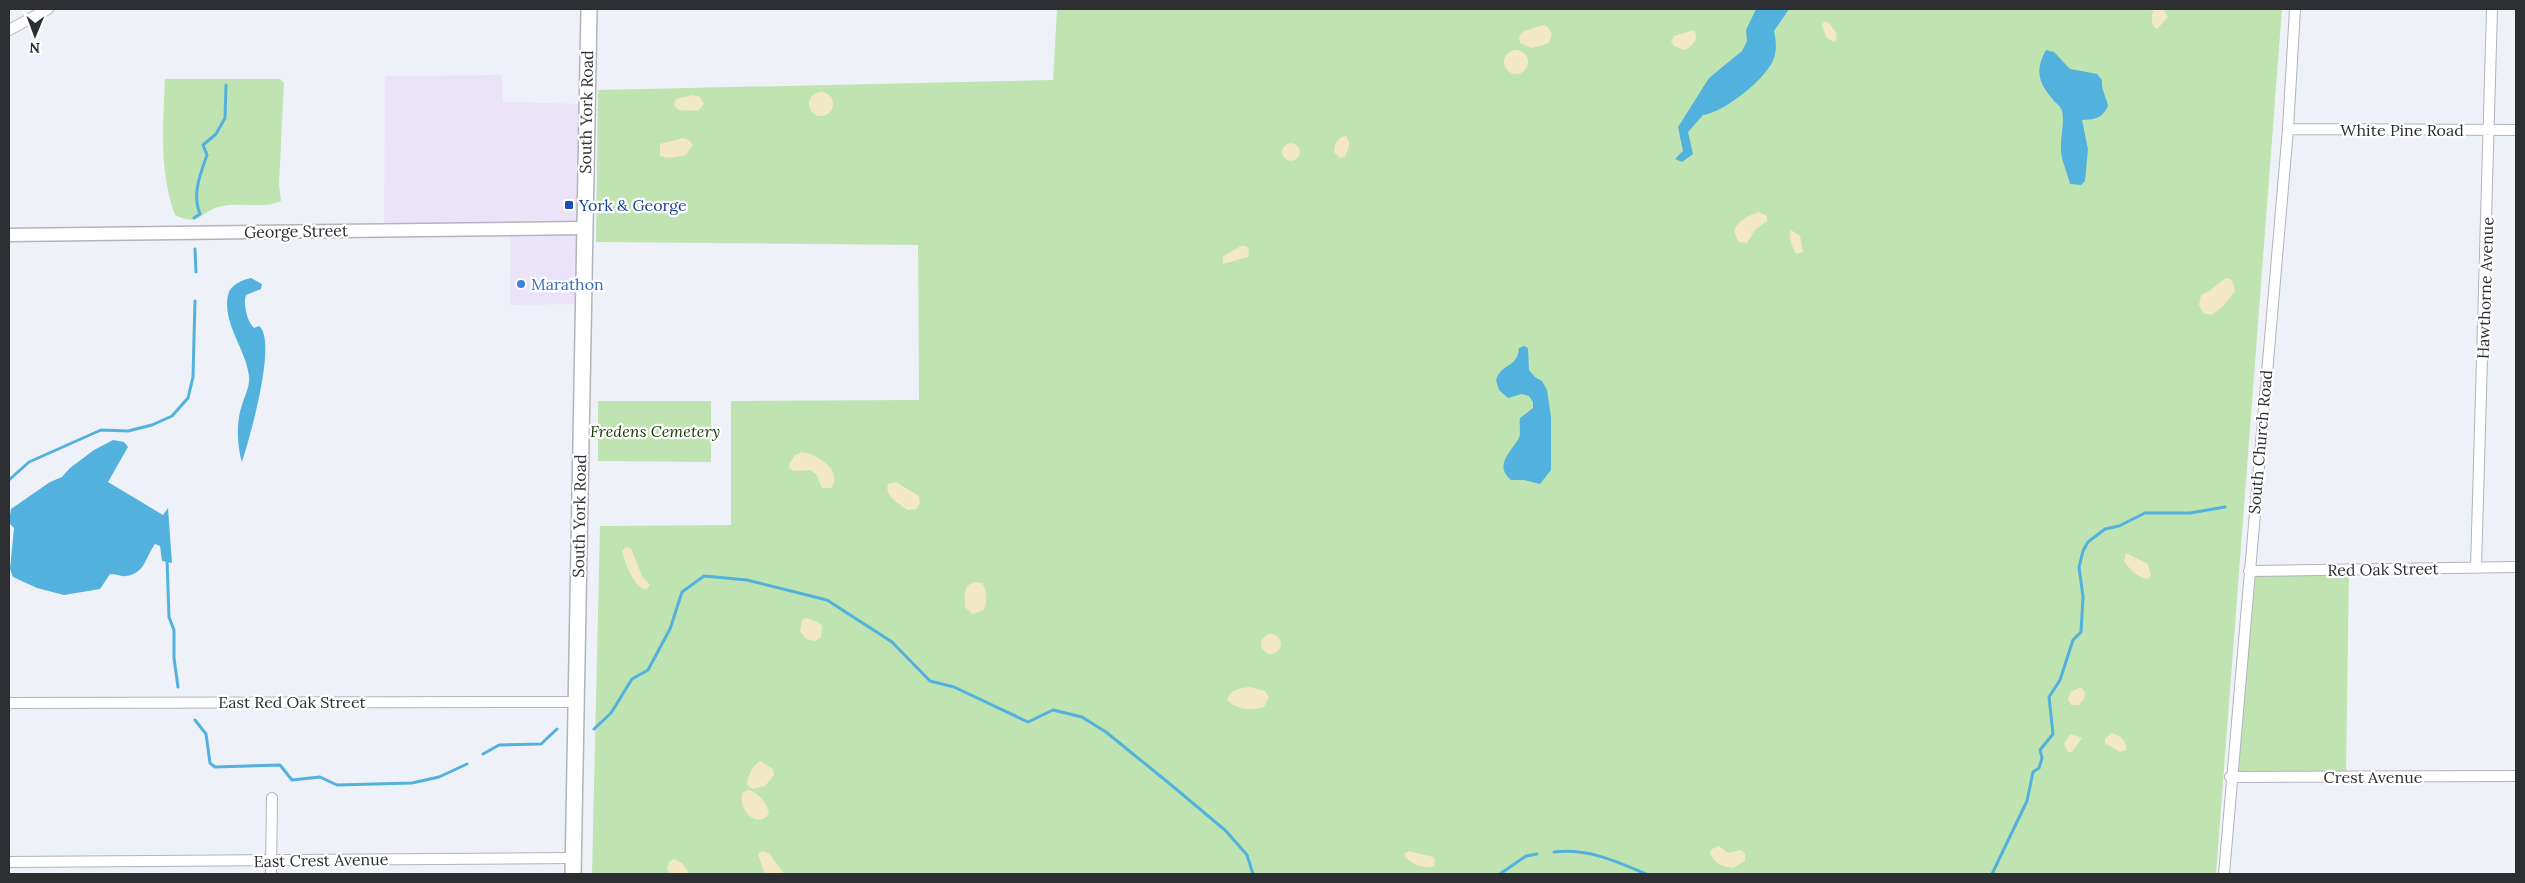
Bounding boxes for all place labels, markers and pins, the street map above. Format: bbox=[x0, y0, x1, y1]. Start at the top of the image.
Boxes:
place label: York & George bbox=[578, 195, 687, 215]
marker: York & George bbox=[563, 199, 575, 211]
place label: Marathon bbox=[531, 274, 604, 294]
marker: Marathon bbox=[515, 278, 527, 290]

